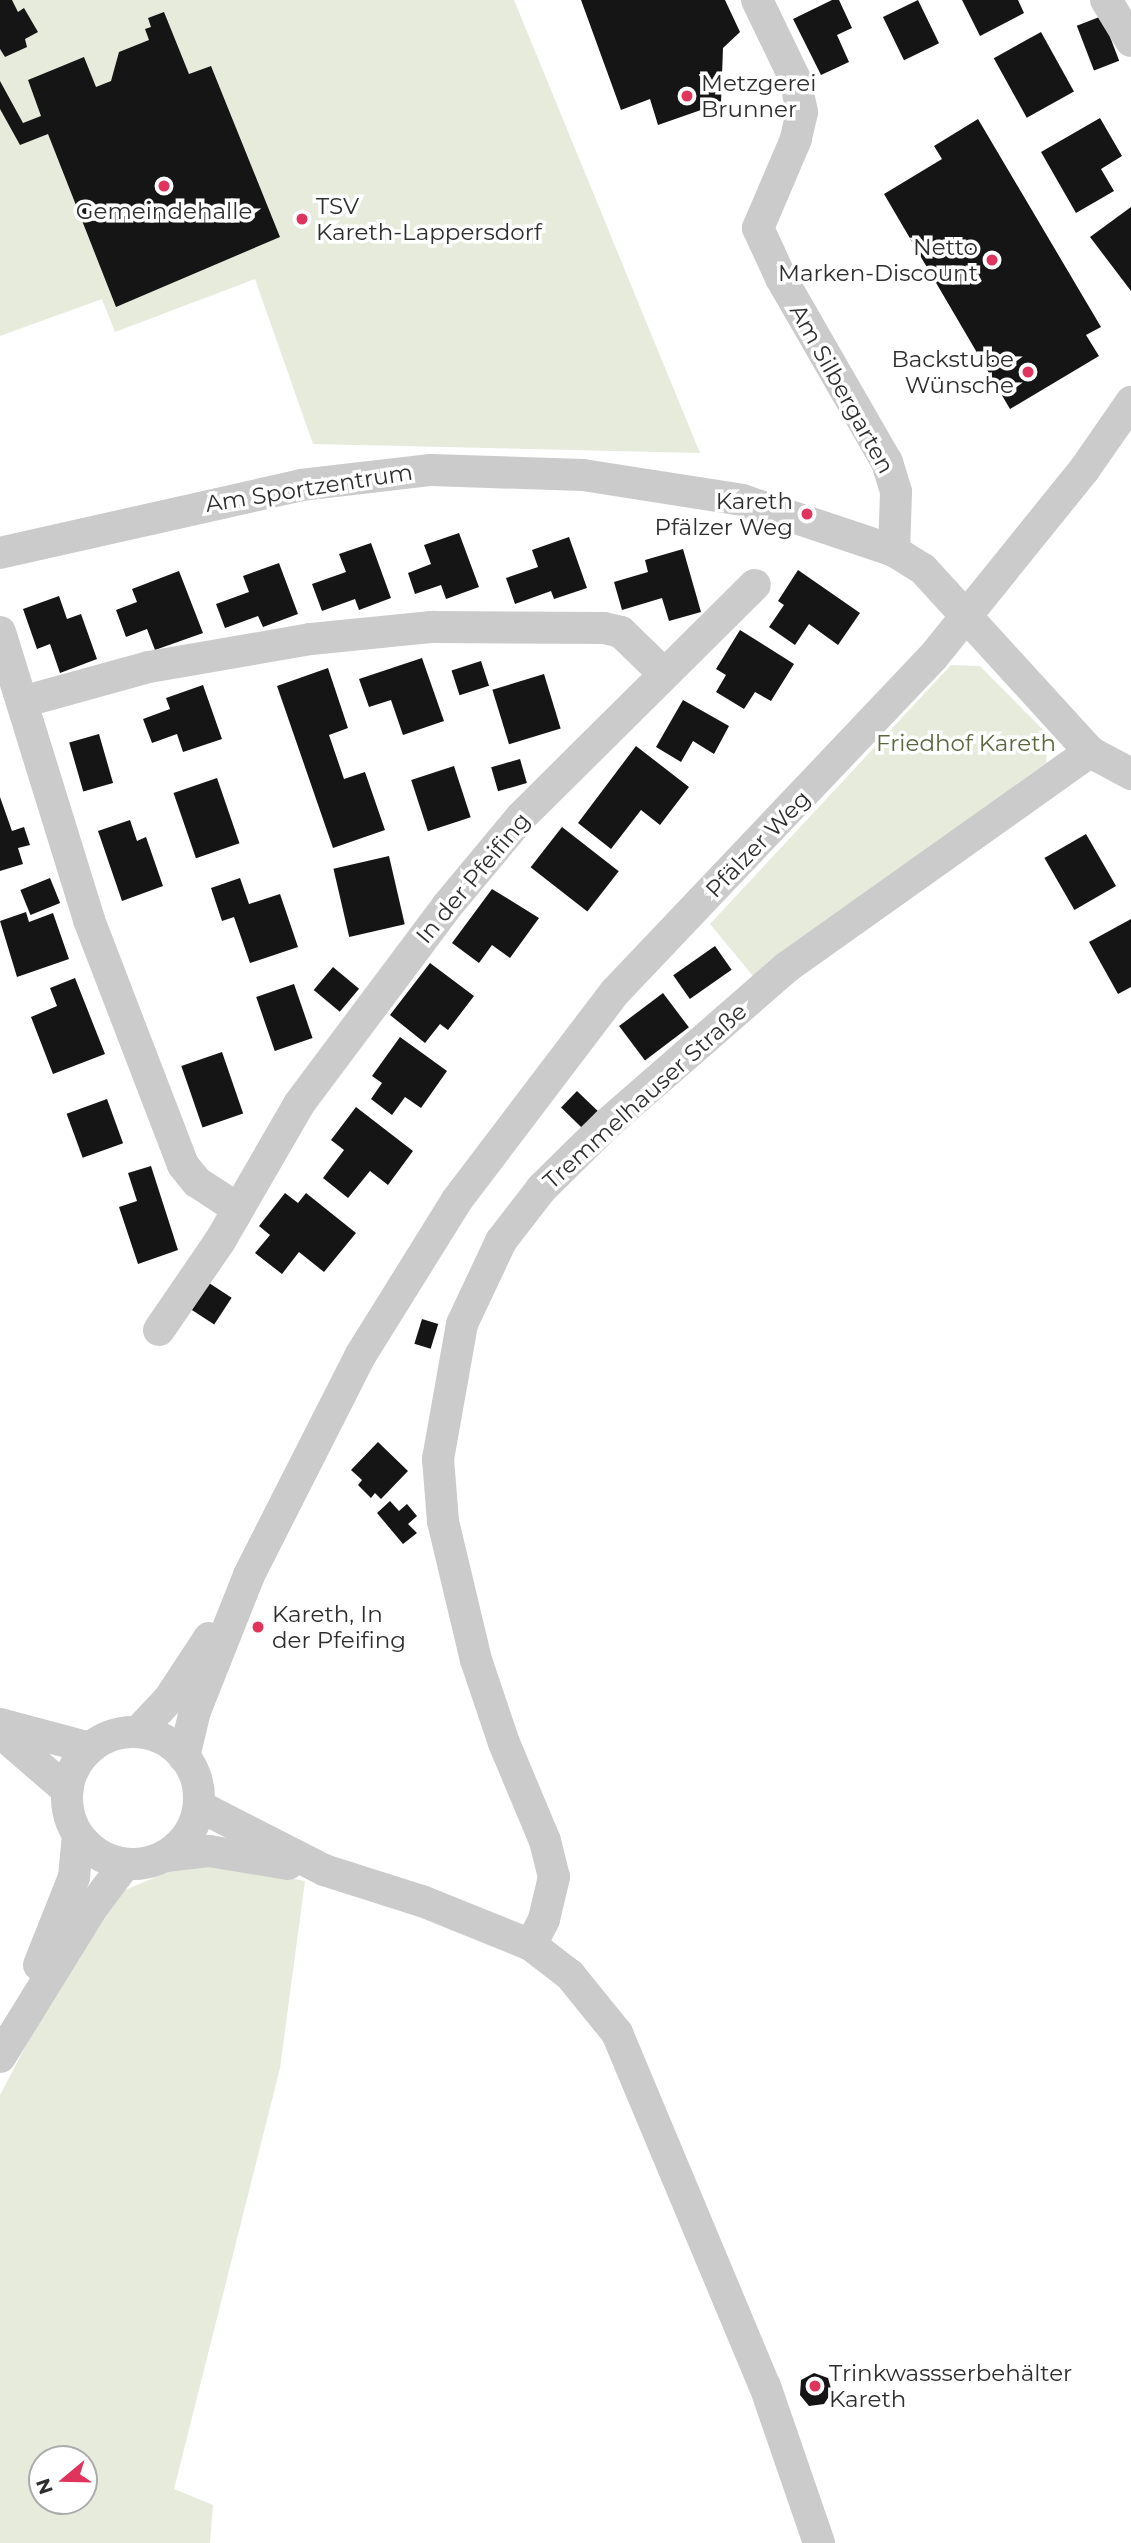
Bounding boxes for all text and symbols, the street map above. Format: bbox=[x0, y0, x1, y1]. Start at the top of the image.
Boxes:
place label: Metzgerei Brunner bbox=[701, 69, 816, 123]
marker: Metzgerei Brunner bbox=[679, 88, 695, 104]
marker: Gemeindehalle bbox=[156, 178, 172, 194]
place label: TSV Kareth-Lappersdorf bbox=[316, 192, 542, 246]
place label: Gemeindehalle bbox=[76, 197, 252, 225]
marker: TSV Kareth-Lappersdorf bbox=[294, 211, 310, 227]
place label: Netto Marken-Discount bbox=[778, 233, 978, 287]
marker: Netto Marken-Discount bbox=[984, 252, 1000, 268]
street label: Am Silbergarten bbox=[784, 300, 900, 478]
place label: Backstube Wünsche bbox=[891, 345, 1014, 399]
marker: Backstube Wünsche bbox=[1020, 364, 1036, 380]
street label: Am Sportzentrum bbox=[203, 458, 415, 518]
place label: Kareth Pfälzer Weg bbox=[655, 487, 793, 541]
marker: Kareth Pfälzer Weg bbox=[799, 506, 815, 522]
park label: Friedhof Kareth bbox=[876, 729, 1056, 757]
street label: Pfälzer Weg bbox=[700, 785, 816, 903]
street label: In der Pfeifing bbox=[410, 807, 536, 949]
street label: Tremmelhauser Straße bbox=[538, 997, 752, 1195]
place label: Kareth, In der Pfeifing bbox=[272, 1600, 406, 1654]
marker: Kareth, In der Pfeifing bbox=[250, 1619, 266, 1635]
place label: Trinkwassserbehälter Kareth bbox=[829, 2359, 1072, 2413]
marker: Trinkwassserbehälter Kareth bbox=[807, 2378, 823, 2394]
north arrow bbox=[28, 2445, 98, 2515]
text: N bbox=[31, 2475, 58, 2497]

